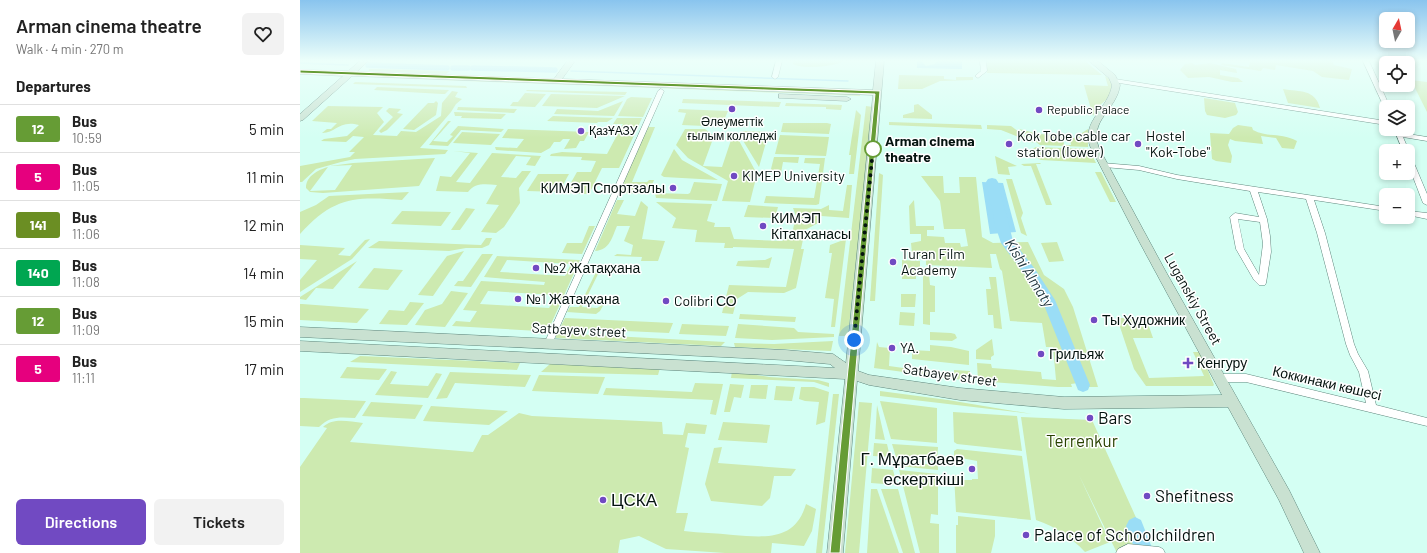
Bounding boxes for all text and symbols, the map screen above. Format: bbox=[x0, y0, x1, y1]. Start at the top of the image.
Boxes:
north arrow bbox=[1379, 12, 1415, 48]
map controls bbox=[1379, 12, 1415, 224]
button: heart bbox=[242, 13, 284, 55]
text: Arman cinema theatre bbox=[16, 14, 202, 37]
text: Walk · 4 min · 270 m bbox=[16, 41, 123, 57]
button: locate bbox=[1379, 56, 1415, 92]
text: Departures bbox=[16, 77, 91, 95]
button: layers bbox=[1379, 100, 1415, 136]
place label: Republic Palace bbox=[1047, 102, 1129, 116]
marker: Әлеуметтік ғылым колледжі bbox=[727, 104, 737, 114]
marker: Republic Palace bbox=[1034, 105, 1044, 115]
text: Bus bbox=[72, 112, 97, 130]
place label: Әлеуметтік ғылым колледжі bbox=[687, 114, 777, 143]
text: 12 bbox=[32, 120, 44, 137]
text: 5 min bbox=[249, 120, 284, 138]
place label: ҚазҰАЗУ bbox=[589, 123, 638, 138]
marker: ҚазҰАЗУ bbox=[576, 126, 586, 136]
place label: Kok Tobe cable car station (lower) bbox=[1017, 127, 1130, 160]
place label: Hostel "Kok-Tobe" bbox=[1146, 127, 1211, 160]
text: 10:59 bbox=[72, 130, 102, 146]
place label: Arman cinema theatre bbox=[885, 132, 975, 165]
marker: Kok Tobe cable car station (lower) bbox=[1004, 139, 1014, 149]
marker: Hostel "Kok-Tobe" bbox=[1133, 139, 1143, 149]
marker: Arman cinema theatre bbox=[864, 140, 882, 158]
button: + bbox=[1379, 144, 1415, 180]
text: Bus bbox=[72, 160, 97, 178]
place label: KIMEP University bbox=[742, 167, 845, 184]
text: 5 bbox=[34, 168, 42, 185]
text: 11 min bbox=[246, 168, 284, 186]
marker: KIMEP University bbox=[729, 171, 739, 181]
text: 11:05 bbox=[72, 178, 100, 194]
place label: КИМЭП Спортзалы bbox=[540, 179, 665, 196]
marker: КИМЭП Спортзалы bbox=[668, 183, 678, 193]
button: − bbox=[1379, 188, 1415, 224]
text: Bus bbox=[72, 208, 97, 226]
place label: КИМЭП Кітапханасы bbox=[771, 209, 851, 242]
text: 141 bbox=[29, 216, 47, 233]
text: 12 min bbox=[243, 216, 284, 234]
marker: КИМЭП Кітапханасы bbox=[758, 221, 768, 231]
text: 11:06 bbox=[72, 226, 100, 242]
water label: Kіshі Almaty bbox=[1002, 235, 1059, 311]
place label: Turan Film Academy bbox=[901, 245, 965, 278]
street label: Luganskiy Street bbox=[1161, 250, 1226, 348]
text: Bus bbox=[72, 256, 97, 274]
marker: Turan Film Academy bbox=[888, 257, 898, 267]
place label: №2 Жатақхана bbox=[544, 259, 640, 276]
marker: №2 Жатақхана bbox=[531, 263, 541, 273]
text: 140 bbox=[27, 264, 49, 281]
text: 14 min bbox=[243, 264, 284, 282]
text: 11:08 bbox=[72, 274, 100, 290]
place label: №1 Жатақхана bbox=[526, 290, 620, 307]
place label: Colibri СО bbox=[674, 292, 737, 309]
marker: №1 Жатақхана bbox=[513, 294, 523, 304]
marker: Colibri СО bbox=[661, 296, 671, 306]
text: Bus bbox=[72, 304, 97, 322]
place label: Ты Художник bbox=[1102, 311, 1186, 328]
text: 12 bbox=[32, 312, 44, 329]
text: 15 min bbox=[244, 312, 284, 330]
marker: Ты Художник bbox=[1089, 315, 1099, 325]
street label: Satbayev street bbox=[531, 319, 627, 340]
text: 11:09 bbox=[72, 322, 100, 338]
your location bbox=[844, 330, 864, 350]
place label: YA. bbox=[900, 339, 919, 356]
marker: YA. bbox=[887, 343, 897, 353]
place label: Грильяж bbox=[1049, 345, 1104, 362]
marker: Грильяж bbox=[1036, 349, 1046, 359]
text: Bus bbox=[72, 352, 97, 370]
place label: Кенгуру bbox=[1197, 354, 1247, 371]
marker: Кенгуру bbox=[1182, 357, 1194, 369]
street label: Satbayev street bbox=[902, 359, 998, 390]
text: 5 bbox=[34, 360, 42, 377]
text: 17 min bbox=[244, 360, 284, 378]
street label: Коккинаки көшесі bbox=[1271, 362, 1383, 403]
text: 11:11 bbox=[72, 370, 95, 386]
place label: Bars bbox=[1098, 407, 1132, 427]
marker: Bars bbox=[1085, 413, 1095, 423]
park label: Terrenkur bbox=[1046, 430, 1118, 450]
place label: Г. Мұратбаев ескерткіші bbox=[860, 448, 964, 488]
marker: Г. Мұратбаев ескерткіші bbox=[967, 464, 977, 474]
place label: Shefitness bbox=[1155, 485, 1234, 505]
place label: ЦСКА bbox=[611, 489, 658, 509]
marker: Shefitness bbox=[1142, 491, 1152, 501]
marker: ЦСКА bbox=[598, 495, 608, 505]
button: Directions bbox=[16, 499, 146, 545]
button: Tickets bbox=[154, 499, 284, 545]
place label: Palace of Schoolchildren bbox=[1034, 524, 1215, 544]
marker: Palace of Schoolchildren bbox=[1021, 530, 1031, 540]

